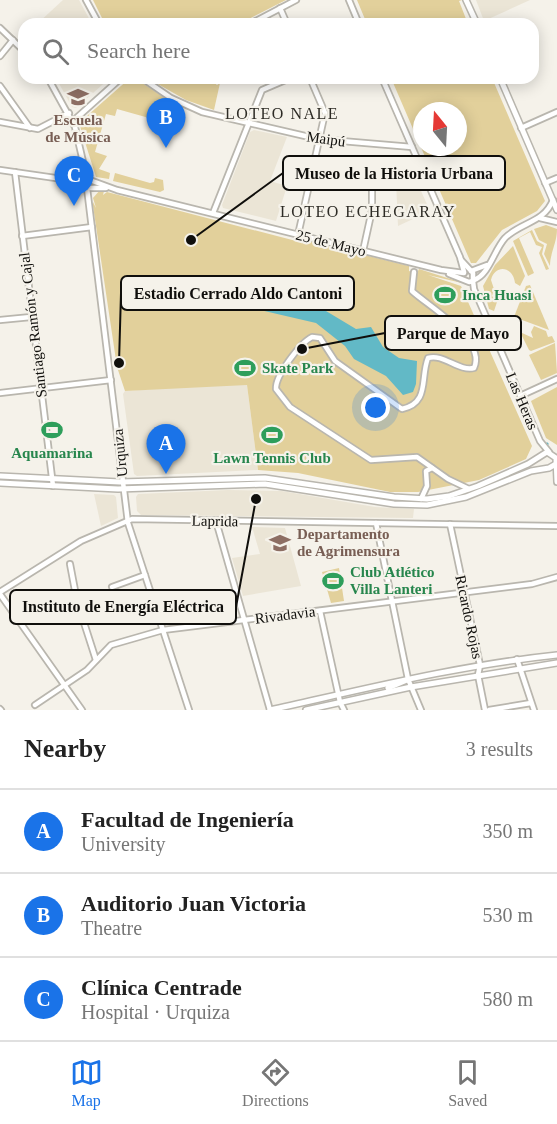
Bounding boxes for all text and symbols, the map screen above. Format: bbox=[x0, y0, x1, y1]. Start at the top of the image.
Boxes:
search box bbox=[18, 18, 539, 84]
icon: search bbox=[39, 35, 72, 68]
text: Search here bbox=[87, 38, 190, 63]
school or university icon: Escuela de Música bbox=[66, 85, 90, 109]
pin: B bbox=[146, 98, 186, 148]
north arrow bbox=[413, 102, 467, 156]
district label: LOTEO NALE bbox=[225, 105, 339, 122]
place label: Escuela de Música bbox=[45, 112, 111, 145]
street label: Maipú bbox=[305, 128, 347, 150]
pin: C bbox=[54, 156, 94, 206]
callout: Museo de la Historia Urbana bbox=[283, 156, 505, 190]
text: Museo de la Historia Urbana bbox=[295, 165, 493, 182]
district label: LOTEO ECHEGARAY bbox=[280, 203, 456, 220]
street label: 25 de Mayo bbox=[294, 227, 368, 259]
street label: Santiago Ramón y Cajal bbox=[16, 251, 50, 399]
callout: Estadio Cerrado Aldo Cantoni bbox=[121, 276, 354, 310]
sports icon: Inca Huasi bbox=[433, 283, 457, 307]
text: Estadio Cerrado Aldo Cantoni bbox=[134, 285, 343, 302]
place label: Inca Huasi bbox=[462, 287, 532, 303]
callout: Parque de Mayo bbox=[385, 316, 521, 350]
text: Parque de Mayo bbox=[397, 325, 509, 343]
sports icon: Skate Park bbox=[233, 356, 257, 380]
place label: Skate Park bbox=[262, 360, 334, 376]
street label: Las Heras bbox=[503, 370, 541, 432]
your location bbox=[361, 393, 390, 422]
sports icon: Aquamarina bbox=[40, 418, 64, 442]
sports icon: Lawn Tennis Club bbox=[260, 423, 284, 447]
pin: A bbox=[146, 424, 186, 474]
street label: Urquiza bbox=[109, 428, 130, 478]
place label: Aquamarina bbox=[11, 445, 93, 461]
place label: Lawn Tennis Club bbox=[213, 450, 331, 466]
street label: Laprida bbox=[192, 513, 239, 529]
place label: Departamento de Agrimensura bbox=[297, 526, 400, 559]
school or university icon: Departamento de Agrimensura bbox=[268, 531, 292, 555]
place label: Club Atlético Villa Lanteri bbox=[350, 564, 435, 597]
sports icon: Club Atlético Villa Lanteri bbox=[321, 569, 345, 593]
street label: Ricardo Rojas bbox=[452, 574, 486, 661]
callout: Instituto de Energía Eléctrica bbox=[10, 590, 236, 624]
text: Instituto de Energía Eléctrica bbox=[22, 598, 224, 616]
street label: Rivadavia bbox=[254, 603, 316, 627]
text: Nearby bbox=[24, 734, 106, 763]
text: 3 results bbox=[466, 738, 533, 760]
text: Facultad de Ingeniería bbox=[81, 807, 294, 832]
text: A bbox=[36, 820, 51, 842]
text: 350 m bbox=[482, 820, 533, 842]
text: University bbox=[81, 833, 165, 855]
text: Auditorio Juan Victoria bbox=[81, 891, 306, 916]
text: B bbox=[37, 904, 50, 926]
text: 530 m bbox=[482, 904, 533, 926]
text: Theatre bbox=[81, 917, 142, 939]
text: Clínica Centrade bbox=[81, 975, 242, 1000]
text: C bbox=[36, 988, 51, 1010]
text: 580 m bbox=[482, 988, 533, 1010]
text: Hospital · Urquiza bbox=[81, 1001, 230, 1023]
tab: Map bbox=[70, 1056, 103, 1110]
tab: Directions bbox=[242, 1056, 309, 1110]
tab: Saved bbox=[448, 1056, 487, 1110]

